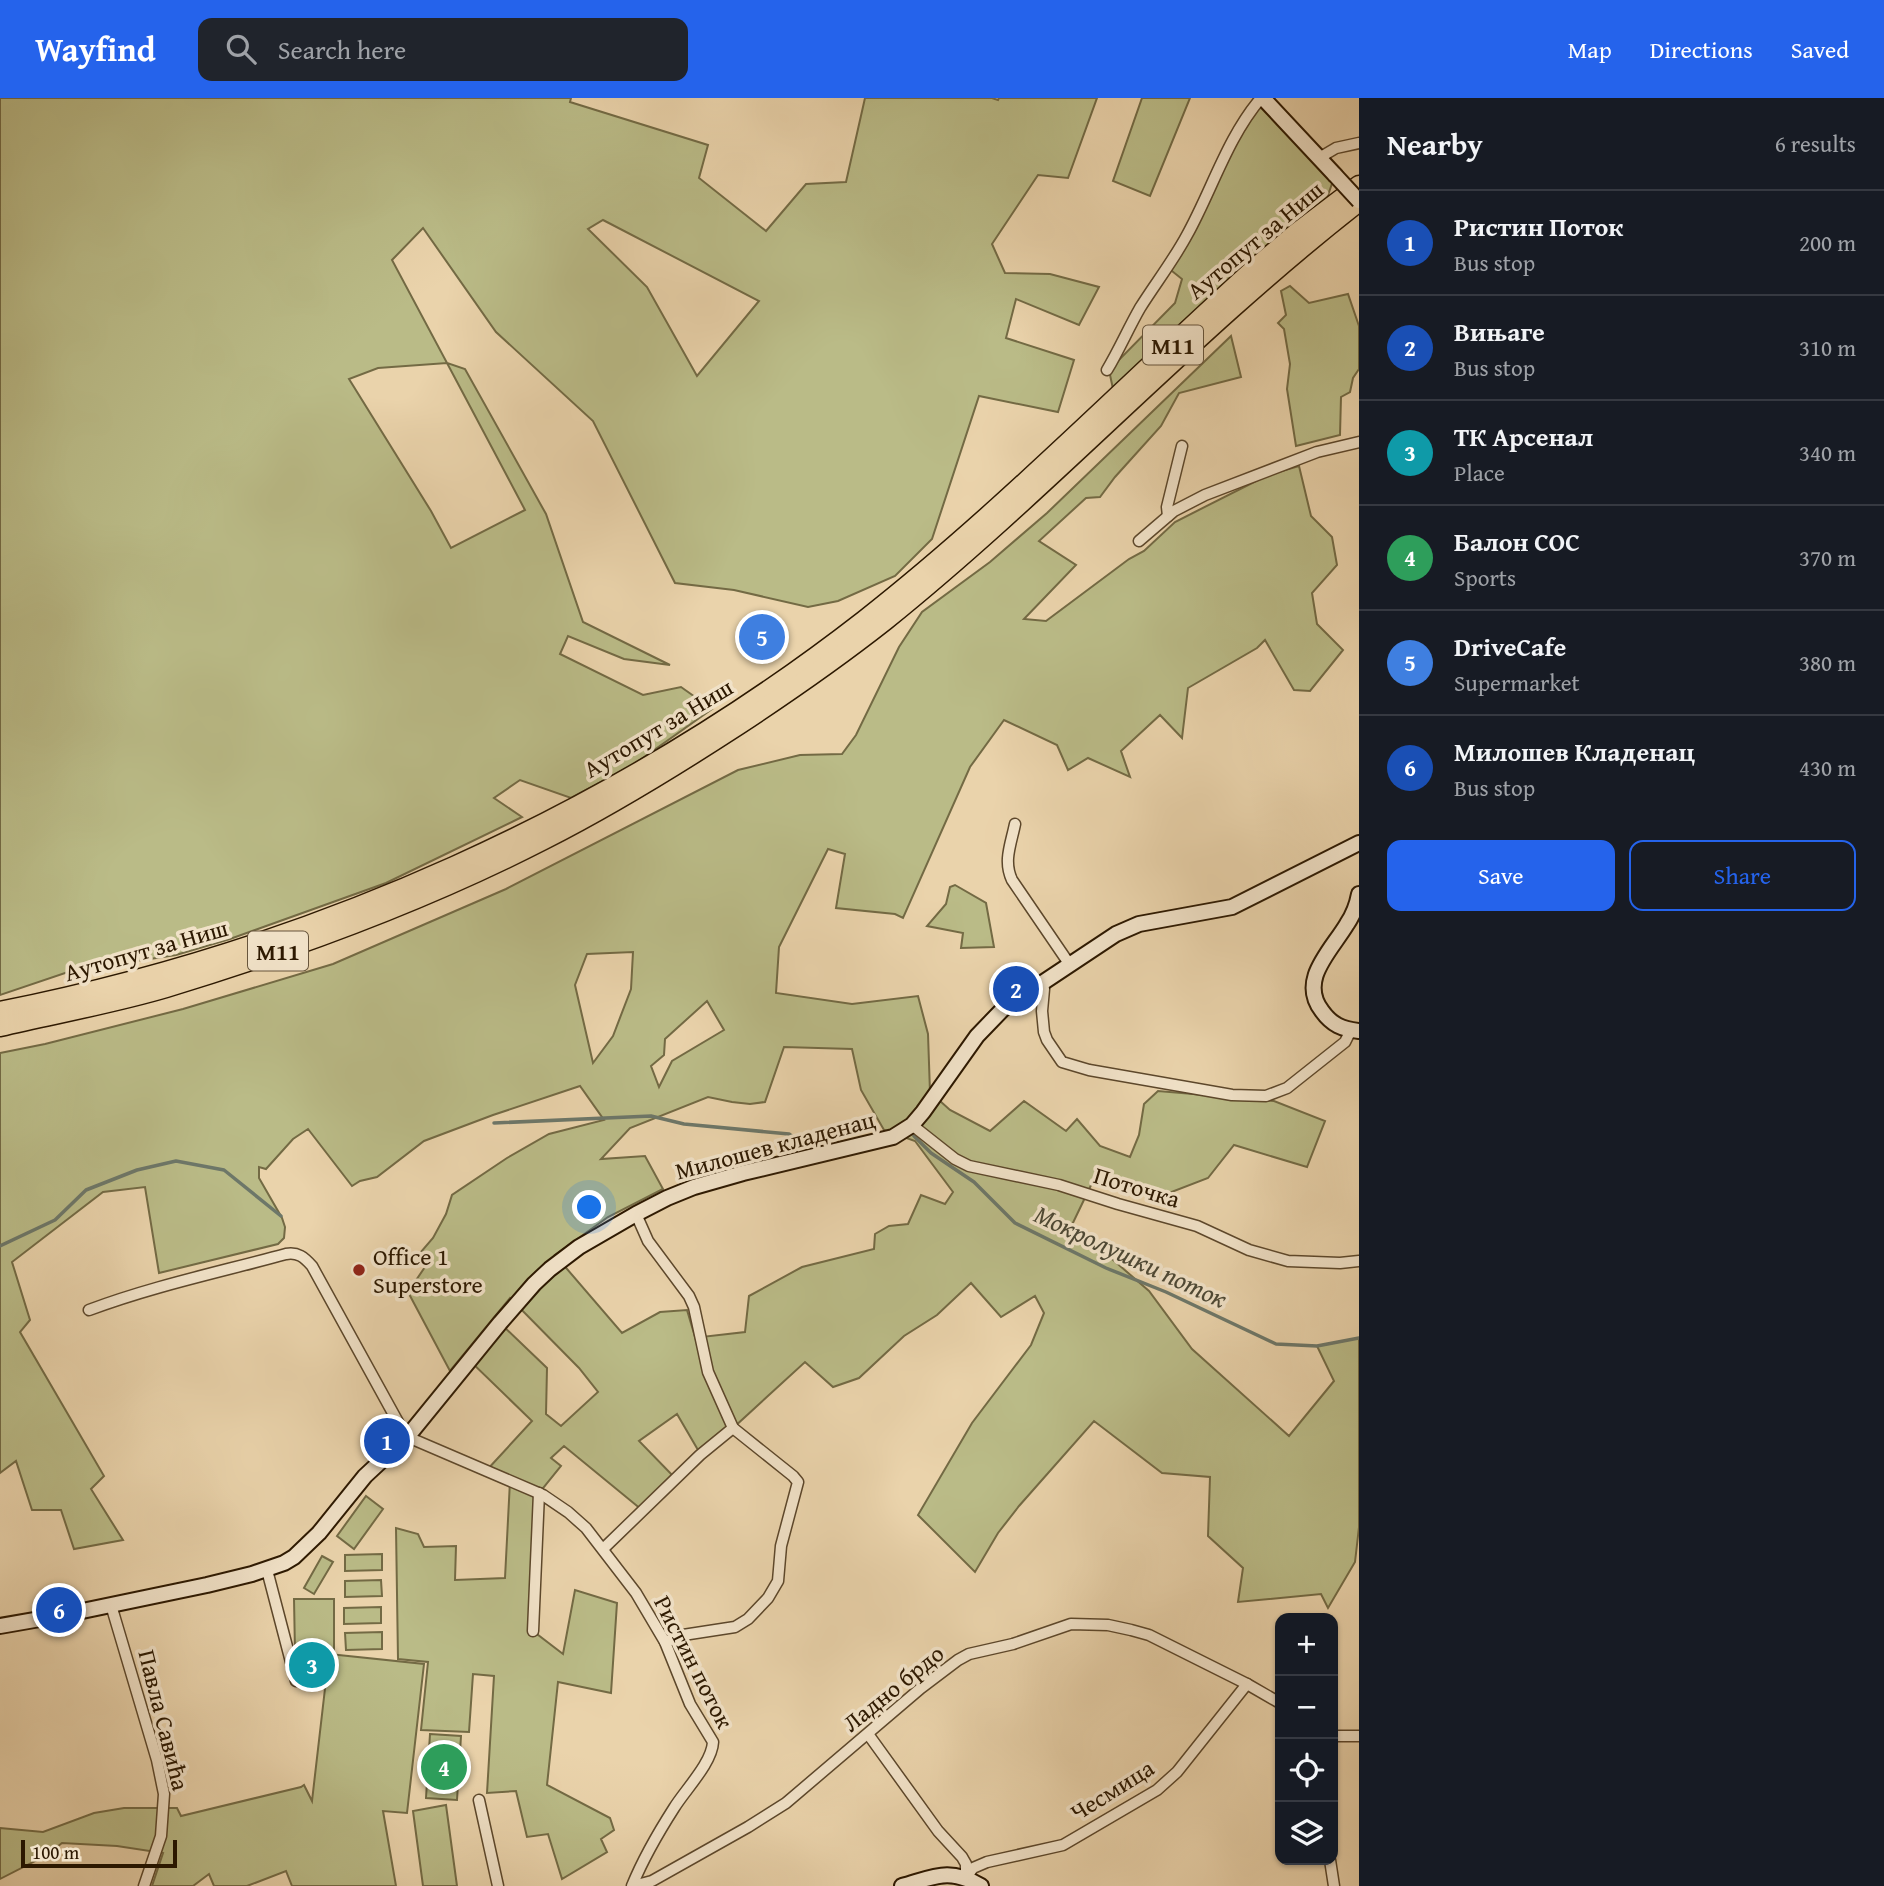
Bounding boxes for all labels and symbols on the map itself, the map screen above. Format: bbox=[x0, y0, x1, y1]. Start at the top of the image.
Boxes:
street label: Аутопут за Ниш bbox=[1179, 172, 1331, 308]
road number: M11 bbox=[1143, 326, 1203, 364]
pin: 5 bbox=[739, 611, 785, 663]
street label: Аутопут за Ниш bbox=[577, 670, 739, 786]
street label: Аутопут за Ниш bbox=[60, 910, 232, 990]
road number: M11 bbox=[248, 932, 308, 971]
pin: 2 bbox=[993, 963, 1039, 1015]
street label: Милошев кладенац bbox=[671, 1101, 879, 1188]
street label: Поточка bbox=[1090, 1157, 1185, 1217]
your location bbox=[572, 1190, 606, 1224]
water label: Мокролушки поток bbox=[1028, 1194, 1234, 1318]
place label: Office 1 Superstore bbox=[373, 1239, 483, 1302]
marker: Office 1 Superstore bbox=[351, 1262, 367, 1278]
pin: 1 bbox=[364, 1415, 410, 1467]
pin: 6 bbox=[36, 1584, 82, 1636]
street label: Ристин поток bbox=[645, 1589, 743, 1735]
street label: Ладно брдо bbox=[835, 1636, 951, 1740]
pin: 3 bbox=[289, 1639, 335, 1691]
street label: Павла Савића bbox=[130, 1646, 199, 1795]
pin: 4 bbox=[421, 1741, 467, 1793]
street label: Чесмица bbox=[1063, 1750, 1161, 1829]
scale bar bbox=[21, 1837, 177, 1869]

